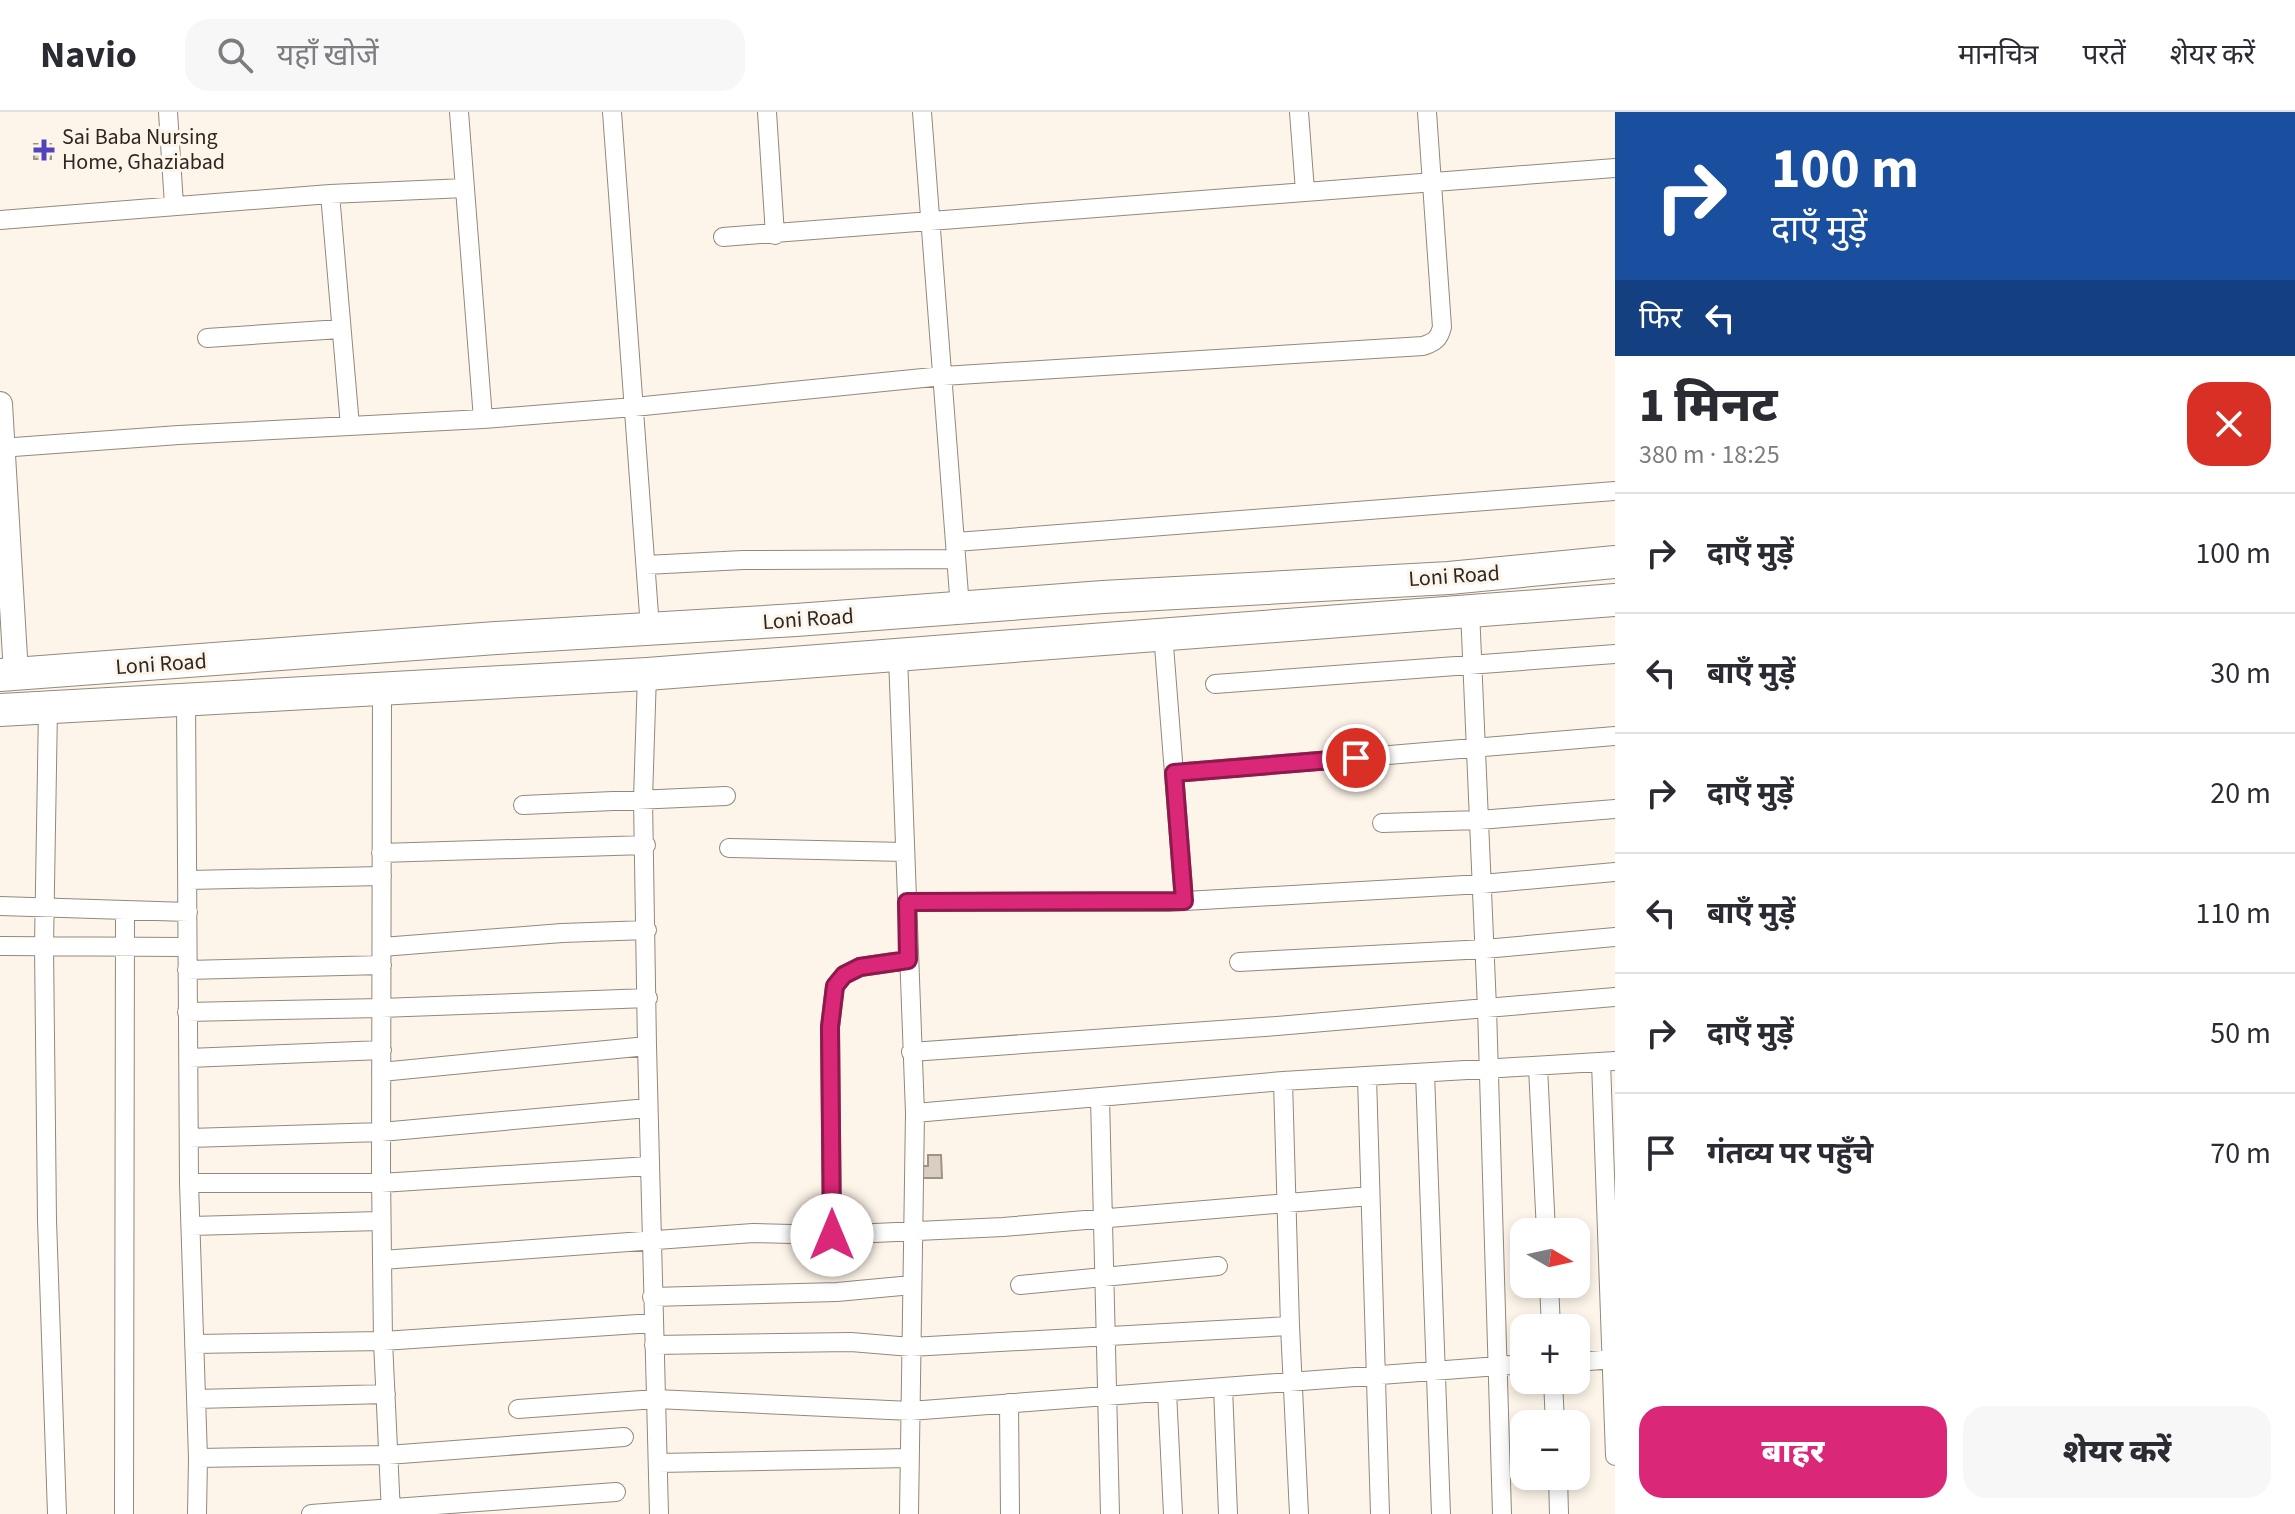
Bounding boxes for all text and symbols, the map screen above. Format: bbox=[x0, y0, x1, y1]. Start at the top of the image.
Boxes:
search box bbox=[185, 19, 745, 91]
text: Navio bbox=[40, 28, 137, 82]
icon: search bbox=[213, 33, 257, 77]
text: यहाँ खोजें bbox=[277, 34, 378, 77]
text: मानचित्र bbox=[1958, 35, 2038, 75]
text: परतें bbox=[2082, 35, 2126, 75]
text: शेयर करें bbox=[2170, 35, 2255, 75]
place label: Sai Baba Nursing Home, Ghaziabad bbox=[62, 121, 225, 178]
text: 100 m bbox=[1771, 130, 1919, 209]
marker: Sai Baba Nursing Home, Ghaziabad bbox=[33, 139, 55, 161]
icon: right bbox=[1639, 144, 1743, 248]
text: दाएँ मुड़ें bbox=[1771, 204, 1867, 255]
icon: left bbox=[1698, 296, 1742, 340]
text: फिर bbox=[1639, 297, 1682, 340]
text: 1 मिनट bbox=[1639, 372, 1778, 440]
button: close bbox=[2187, 382, 2271, 466]
text: 380 m · 18:25 bbox=[1639, 436, 1780, 473]
icon: right bbox=[1639, 531, 1683, 575]
text: दाएँ मुड़ें bbox=[1707, 532, 1794, 575]
text: 100 m bbox=[2195, 532, 2271, 575]
street label: Loni Road bbox=[1407, 557, 1501, 595]
street label: Loni Road bbox=[761, 600, 855, 638]
street label: Loni Road bbox=[114, 645, 208, 683]
icon: left bbox=[1639, 651, 1683, 695]
text: बाएँ मुड़ें bbox=[1707, 652, 1795, 695]
text: 30 m bbox=[2210, 652, 2271, 695]
pin bbox=[1322, 724, 1390, 792]
icon: arrive bbox=[1334, 736, 1378, 780]
icon: right bbox=[1639, 771, 1683, 815]
text: दाएँ मुड़ें bbox=[1707, 772, 1794, 815]
text: 20 m bbox=[2210, 772, 2271, 815]
icon: left bbox=[1639, 891, 1683, 935]
text: बाएँ मुड़ें bbox=[1707, 892, 1795, 935]
text: 110 m bbox=[2195, 892, 2271, 935]
icon: right bbox=[1639, 1011, 1683, 1055]
text: दाएँ मुड़ें bbox=[1707, 1012, 1794, 1055]
text: 50 m bbox=[2210, 1012, 2271, 1055]
icon: arrive bbox=[1639, 1131, 1683, 1175]
text: गंतव्य पर पहुँचे bbox=[1707, 1132, 1873, 1175]
text: 70 m bbox=[2210, 1132, 2271, 1175]
position arrow bbox=[790, 1193, 874, 1277]
north arrow bbox=[1510, 1218, 1590, 1298]
map controls bbox=[1510, 1218, 1590, 1490]
button: + bbox=[1510, 1314, 1590, 1394]
button: बाहर bbox=[1639, 1406, 1947, 1498]
button: शेयर करें bbox=[1963, 1406, 2271, 1498]
button: − bbox=[1510, 1410, 1590, 1490]

